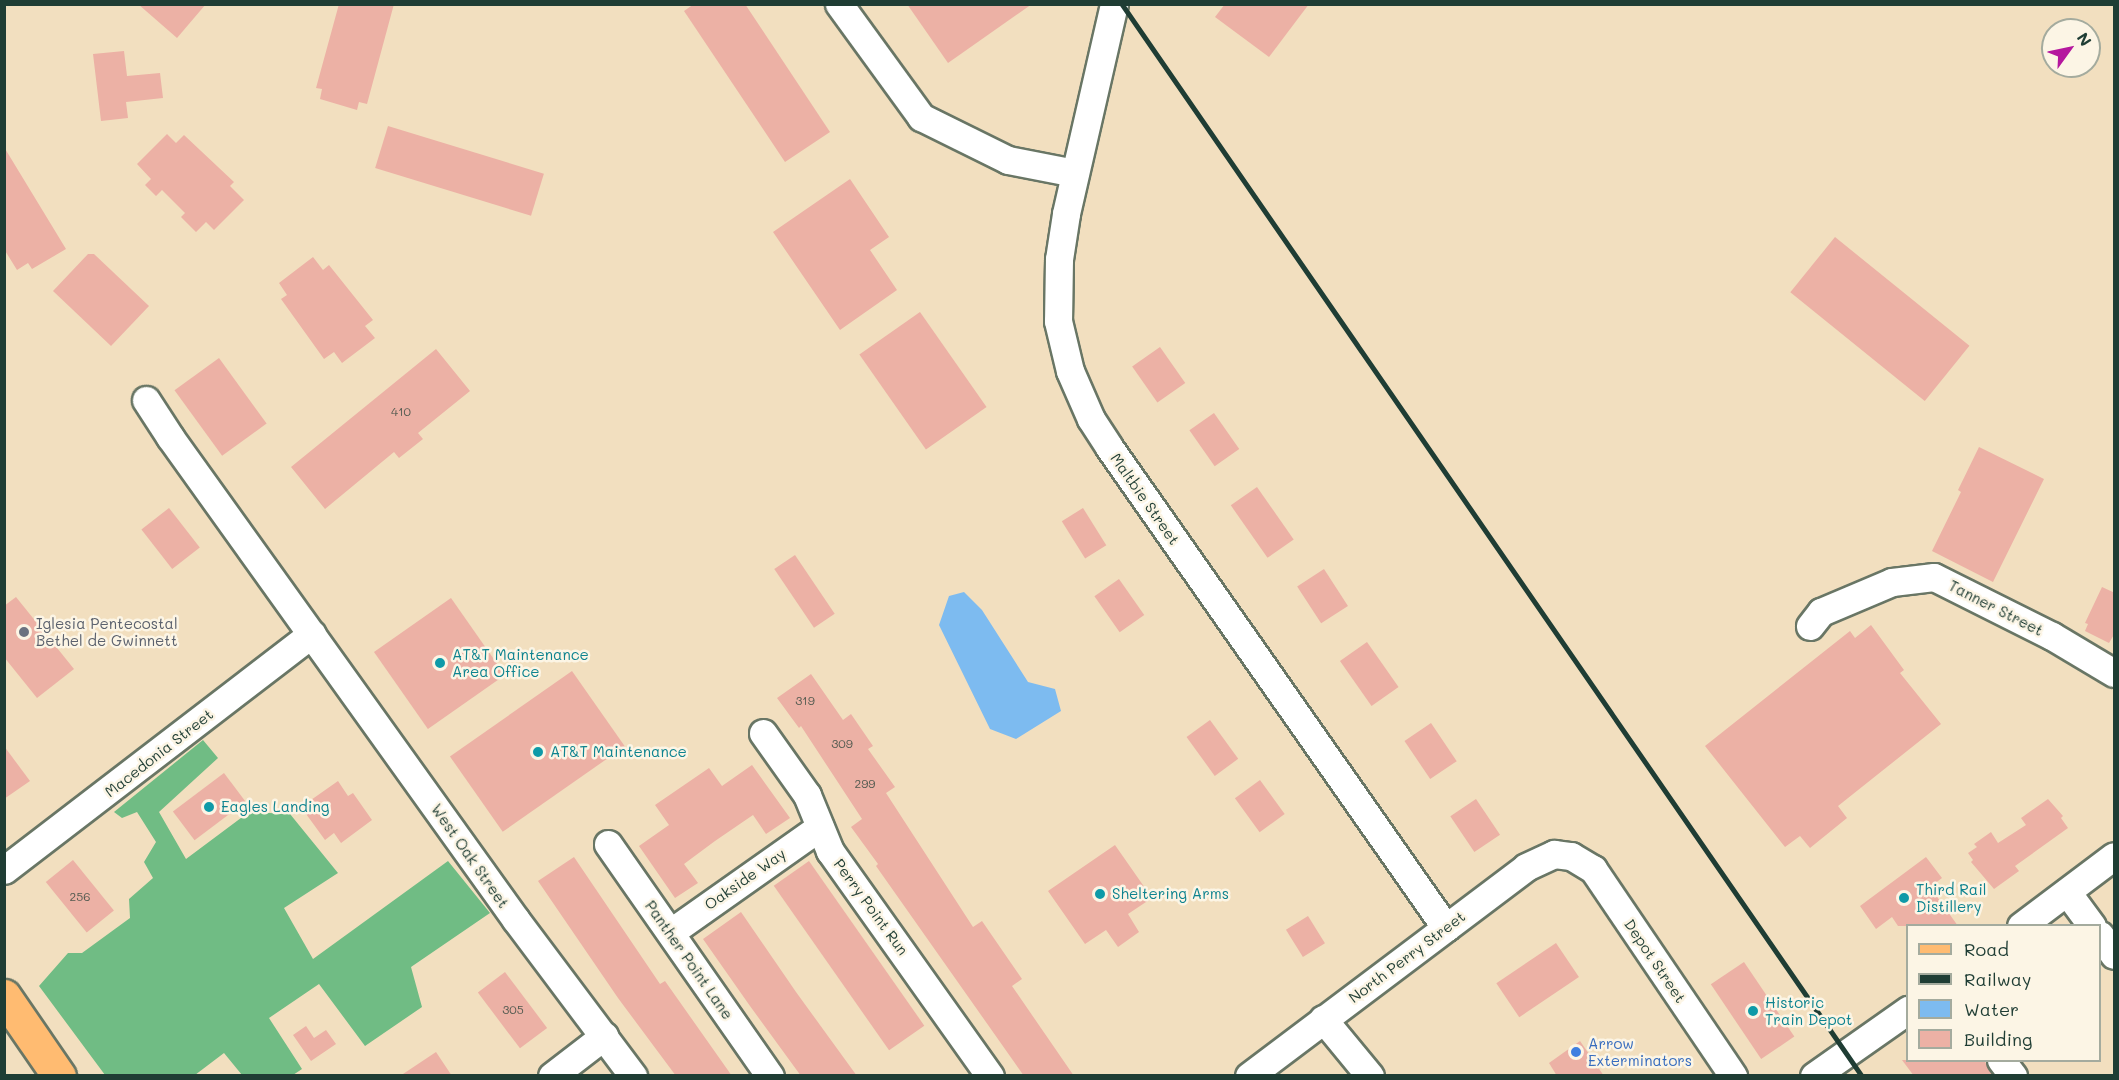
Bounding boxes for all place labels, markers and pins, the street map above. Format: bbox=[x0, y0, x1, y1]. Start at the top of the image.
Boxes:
place label: Iglesia Pentecostal Bethel de Gwinnett bbox=[36, 614, 178, 649]
marker: Iglesia Pentecostal Bethel de Gwinnett bbox=[17, 625, 31, 639]
place label: AT&T Maintenance Area Office bbox=[452, 645, 589, 680]
marker: AT&T Maintenance Area Office bbox=[433, 656, 447, 670]
place label: AT&T Maintenance bbox=[550, 743, 687, 761]
marker: AT&T Maintenance bbox=[531, 745, 545, 759]
place label: Eagles Landing bbox=[221, 798, 329, 816]
marker: Eagles Landing bbox=[202, 800, 216, 814]
place label: Third Rail Distillery bbox=[1916, 880, 1987, 915]
place label: Sheltering Arms bbox=[1112, 885, 1229, 903]
marker: Sheltering Arms bbox=[1093, 887, 1107, 901]
marker: Third Rail Distillery bbox=[1897, 891, 1911, 905]
place label: Historic Train Depot bbox=[1765, 993, 1852, 1028]
marker: Historic Train Depot bbox=[1746, 1004, 1760, 1018]
place label: Arrow Exterminators bbox=[1588, 1034, 1692, 1069]
marker: Arrow Exterminators bbox=[1569, 1045, 1583, 1059]

